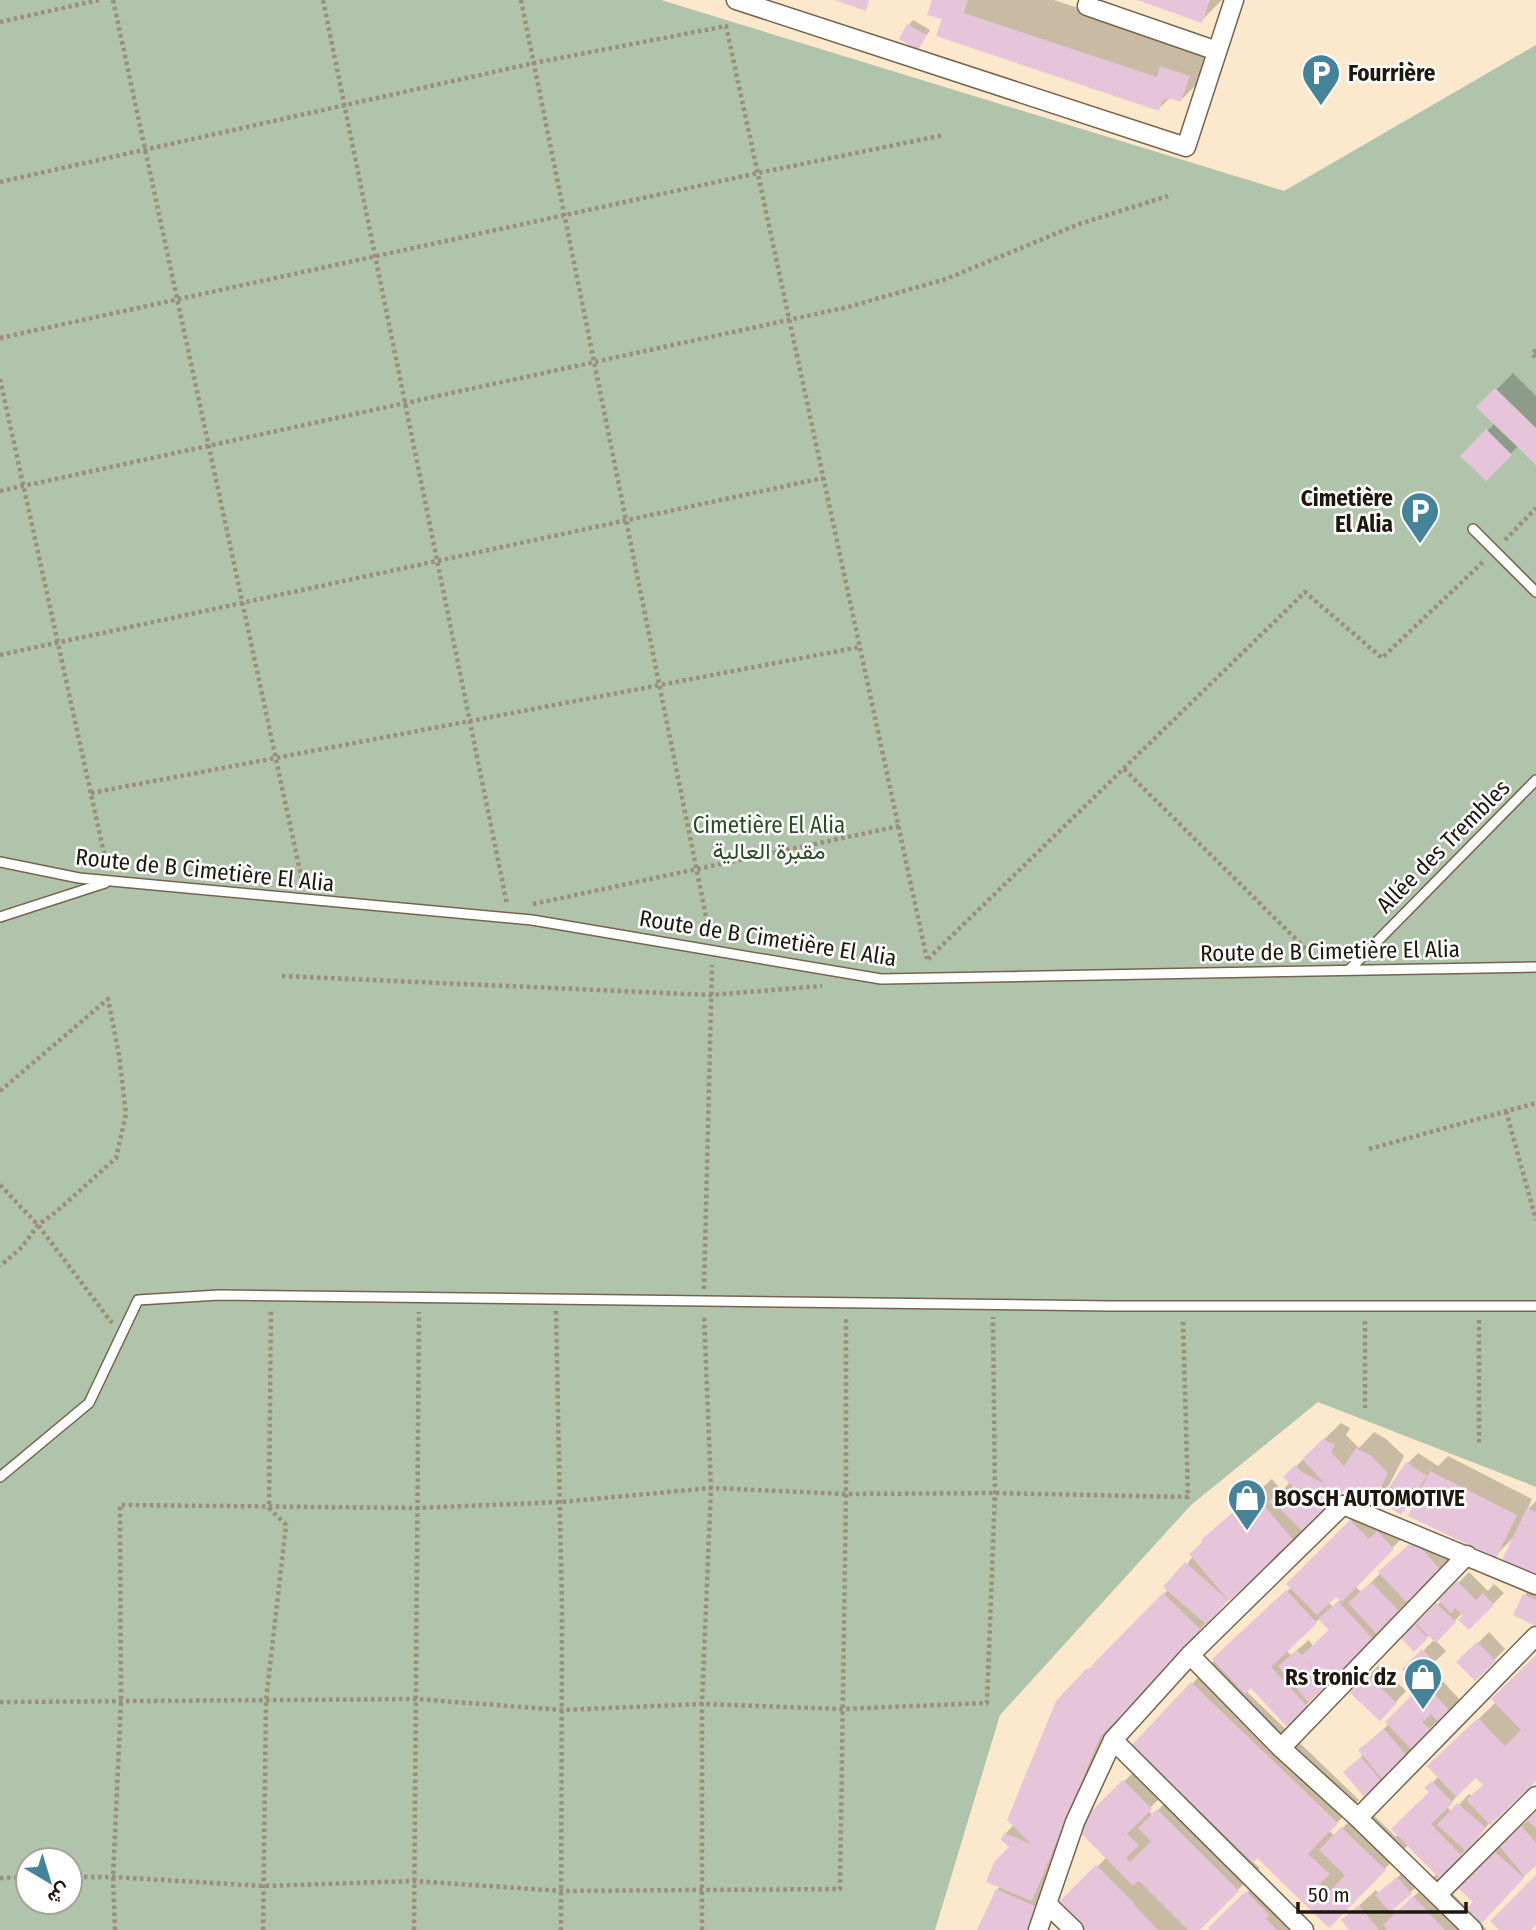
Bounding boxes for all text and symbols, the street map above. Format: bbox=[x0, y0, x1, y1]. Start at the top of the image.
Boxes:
parking icon: Fourrière bbox=[1300, 52, 1342, 107]
place label: Fourrière bbox=[1348, 59, 1436, 87]
place label: Cimetière El Alia bbox=[1301, 484, 1393, 538]
parking icon: Cimetière El Alia bbox=[1399, 490, 1441, 545]
street label: Allée des Trembles bbox=[1371, 773, 1516, 918]
park label: Cimetière El Alia مقبرة العالية bbox=[693, 811, 845, 866]
street label: Route de B Cimetière El Alia bbox=[74, 842, 336, 898]
street label: Route de B Cimetière El Alia bbox=[637, 904, 899, 972]
street label: Route de B Cimetière El Alia bbox=[1200, 935, 1460, 967]
shop icon: BOSCH AUTOMOTIVE bbox=[1226, 1477, 1268, 1532]
place label: BOSCH AUTOMOTIVE bbox=[1274, 1484, 1465, 1512]
shop icon: Rs tronic dz bbox=[1402, 1656, 1444, 1711]
place label: Rs tronic dz bbox=[1285, 1663, 1396, 1691]
north arrow bbox=[14, 1846, 84, 1916]
scale bar bbox=[1298, 1870, 1466, 1914]
text: ش bbox=[43, 1878, 75, 1910]
text: 50 m bbox=[1308, 1882, 1350, 1908]

